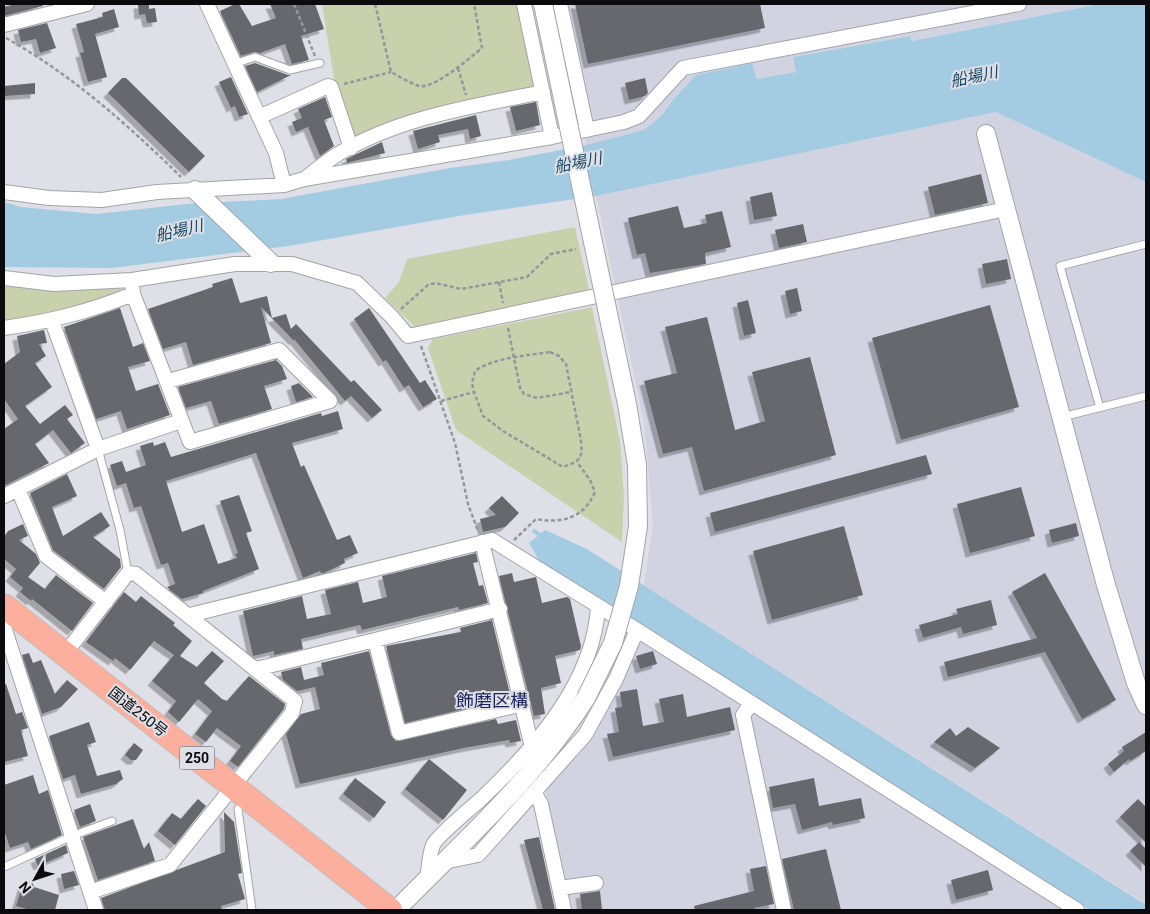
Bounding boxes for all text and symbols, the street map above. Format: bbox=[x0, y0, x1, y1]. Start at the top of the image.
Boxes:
water label: 船場川 bbox=[949, 62, 1002, 91]
water label: 船場川 bbox=[553, 148, 605, 176]
water label: 船場川 bbox=[154, 215, 207, 245]
street label: 国道250号 bbox=[105, 683, 171, 741]
district label: 飾磨区構 bbox=[456, 690, 528, 711]
road number: 250 bbox=[180, 746, 214, 770]
north arrow bbox=[10, 854, 60, 904]
text: N bbox=[16, 878, 34, 896]

